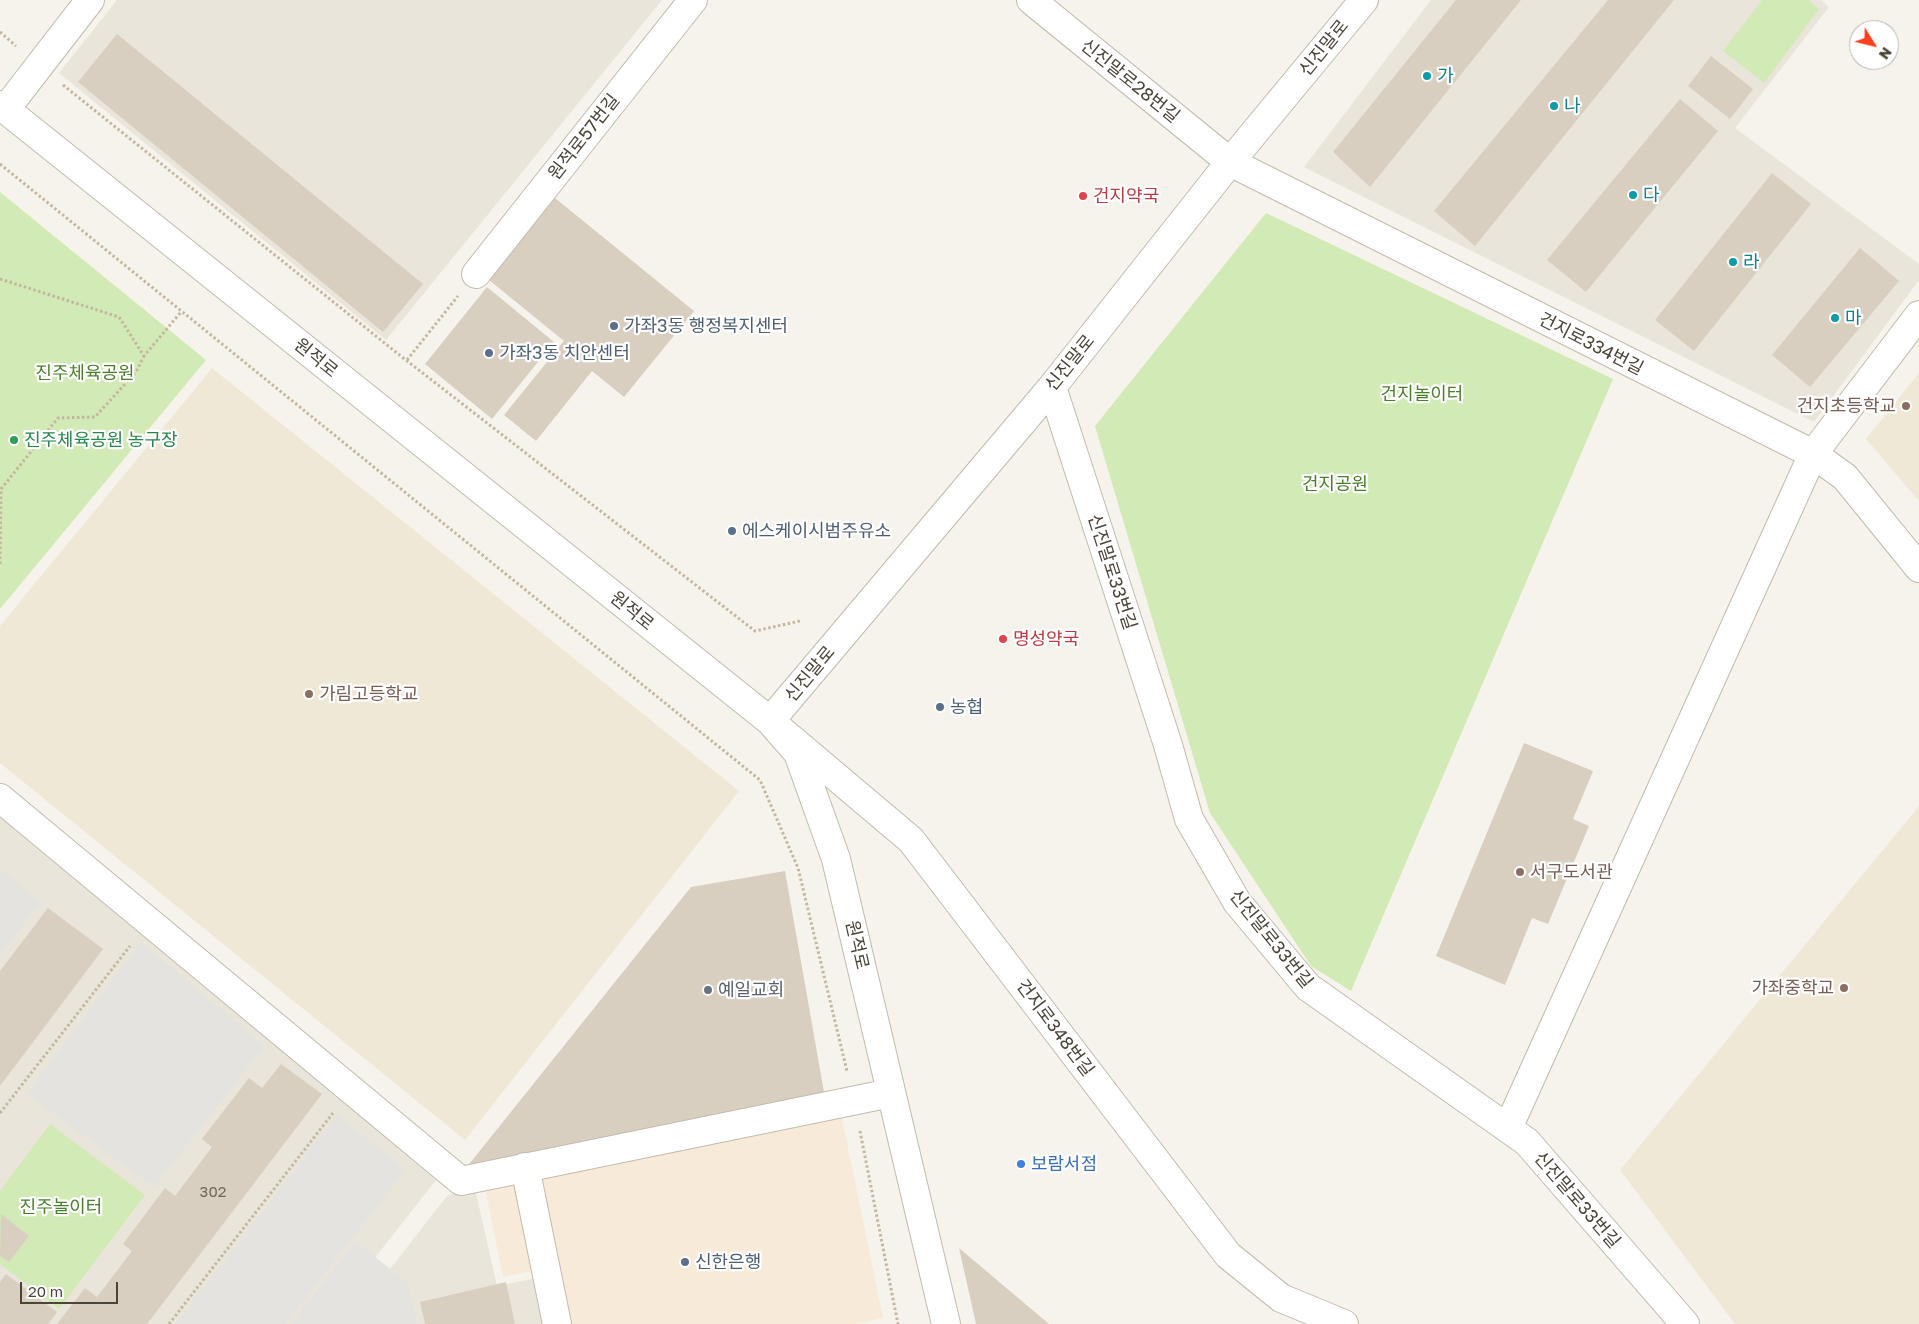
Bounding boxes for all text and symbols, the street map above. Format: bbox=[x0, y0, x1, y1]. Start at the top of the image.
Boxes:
street label: 신진말로 bbox=[1295, 15, 1353, 81]
north arrow bbox=[1849, 20, 1899, 70]
street label: 신진말로28번길 bbox=[1076, 35, 1184, 127]
text: N bbox=[1876, 44, 1896, 63]
place label: 가 bbox=[1437, 65, 1454, 87]
marker: 가 bbox=[1421, 70, 1433, 82]
street label: 원적로57번길 bbox=[544, 90, 624, 184]
place label: 나 bbox=[1564, 95, 1581, 117]
marker: 나 bbox=[1548, 100, 1560, 112]
place label: 다 bbox=[1643, 184, 1660, 206]
place label: 건지약국 bbox=[1093, 185, 1159, 207]
marker: 다 bbox=[1627, 189, 1639, 201]
marker: 건지약국 bbox=[1077, 190, 1089, 202]
place label: 라 bbox=[1743, 251, 1760, 273]
marker: 라 bbox=[1727, 256, 1739, 268]
place label: 마 bbox=[1845, 307, 1862, 329]
street label: 건지로334번길 bbox=[1535, 308, 1647, 380]
marker: 마 bbox=[1829, 312, 1841, 324]
place label: 가좌3동 행정복지센터 bbox=[624, 315, 788, 337]
marker: 가좌3동 행정복지센터 bbox=[608, 320, 620, 332]
street label: 신진말로 bbox=[1041, 330, 1099, 396]
street label: 원적로 bbox=[290, 334, 342, 382]
place label: 가좌3동 치안센터 bbox=[499, 342, 630, 364]
marker: 가좌3동 치안센터 bbox=[483, 347, 495, 359]
park label: 진주체육공원 bbox=[35, 362, 135, 384]
park label: 건지놀이터 bbox=[1381, 383, 1463, 405]
place label: 건지초등학교 bbox=[1797, 395, 1896, 417]
marker: 건지초등학교 bbox=[1900, 400, 1912, 412]
place label: 진주체육공원 농구장 bbox=[24, 429, 178, 451]
marker: 진주체육공원 농구장 bbox=[8, 434, 20, 446]
park label: 건지공원 bbox=[1302, 473, 1368, 495]
street label: 신진말로33번길 bbox=[1083, 511, 1141, 633]
place label: 에스케이시범주유소 bbox=[742, 520, 891, 542]
marker: 에스케이시범주유소 bbox=[726, 525, 738, 537]
street label: 원적로 bbox=[606, 587, 658, 635]
place label: 명성약국 bbox=[1013, 628, 1079, 650]
marker: 명성약국 bbox=[997, 633, 1009, 645]
street label: 신진말로 bbox=[780, 642, 840, 706]
place label: 가림고등학교 bbox=[319, 683, 418, 705]
marker: 가림고등학교 bbox=[303, 688, 315, 700]
place label: 농협 bbox=[950, 696, 983, 718]
marker: 농협 bbox=[934, 701, 946, 713]
place label: 서구도서관 bbox=[1530, 861, 1613, 883]
marker: 서구도서관 bbox=[1514, 866, 1526, 878]
street label: 신진말로33번길 bbox=[1225, 885, 1317, 993]
street label: 원적로 bbox=[841, 918, 873, 972]
street label: 건지로348번길 bbox=[1012, 975, 1098, 1081]
place label: 가좌중학교 bbox=[1751, 977, 1834, 999]
place label: 예일교회 bbox=[718, 979, 784, 1001]
marker: 가좌중학교 bbox=[1838, 982, 1850, 994]
marker: 예일교회 bbox=[702, 984, 714, 996]
street label: 신진말로33번길 bbox=[1529, 1147, 1625, 1253]
place label: 보람서점 bbox=[1031, 1153, 1097, 1175]
marker: 보람서점 bbox=[1015, 1158, 1027, 1170]
house number: 302 bbox=[200, 1183, 226, 1201]
park label: 진주놀이터 bbox=[20, 1196, 102, 1218]
place label: 신한은행 bbox=[695, 1251, 761, 1273]
marker: 신한은행 bbox=[679, 1256, 691, 1268]
scale bar bbox=[22, 1272, 120, 1304]
text: 20 m bbox=[28, 1282, 63, 1300]

